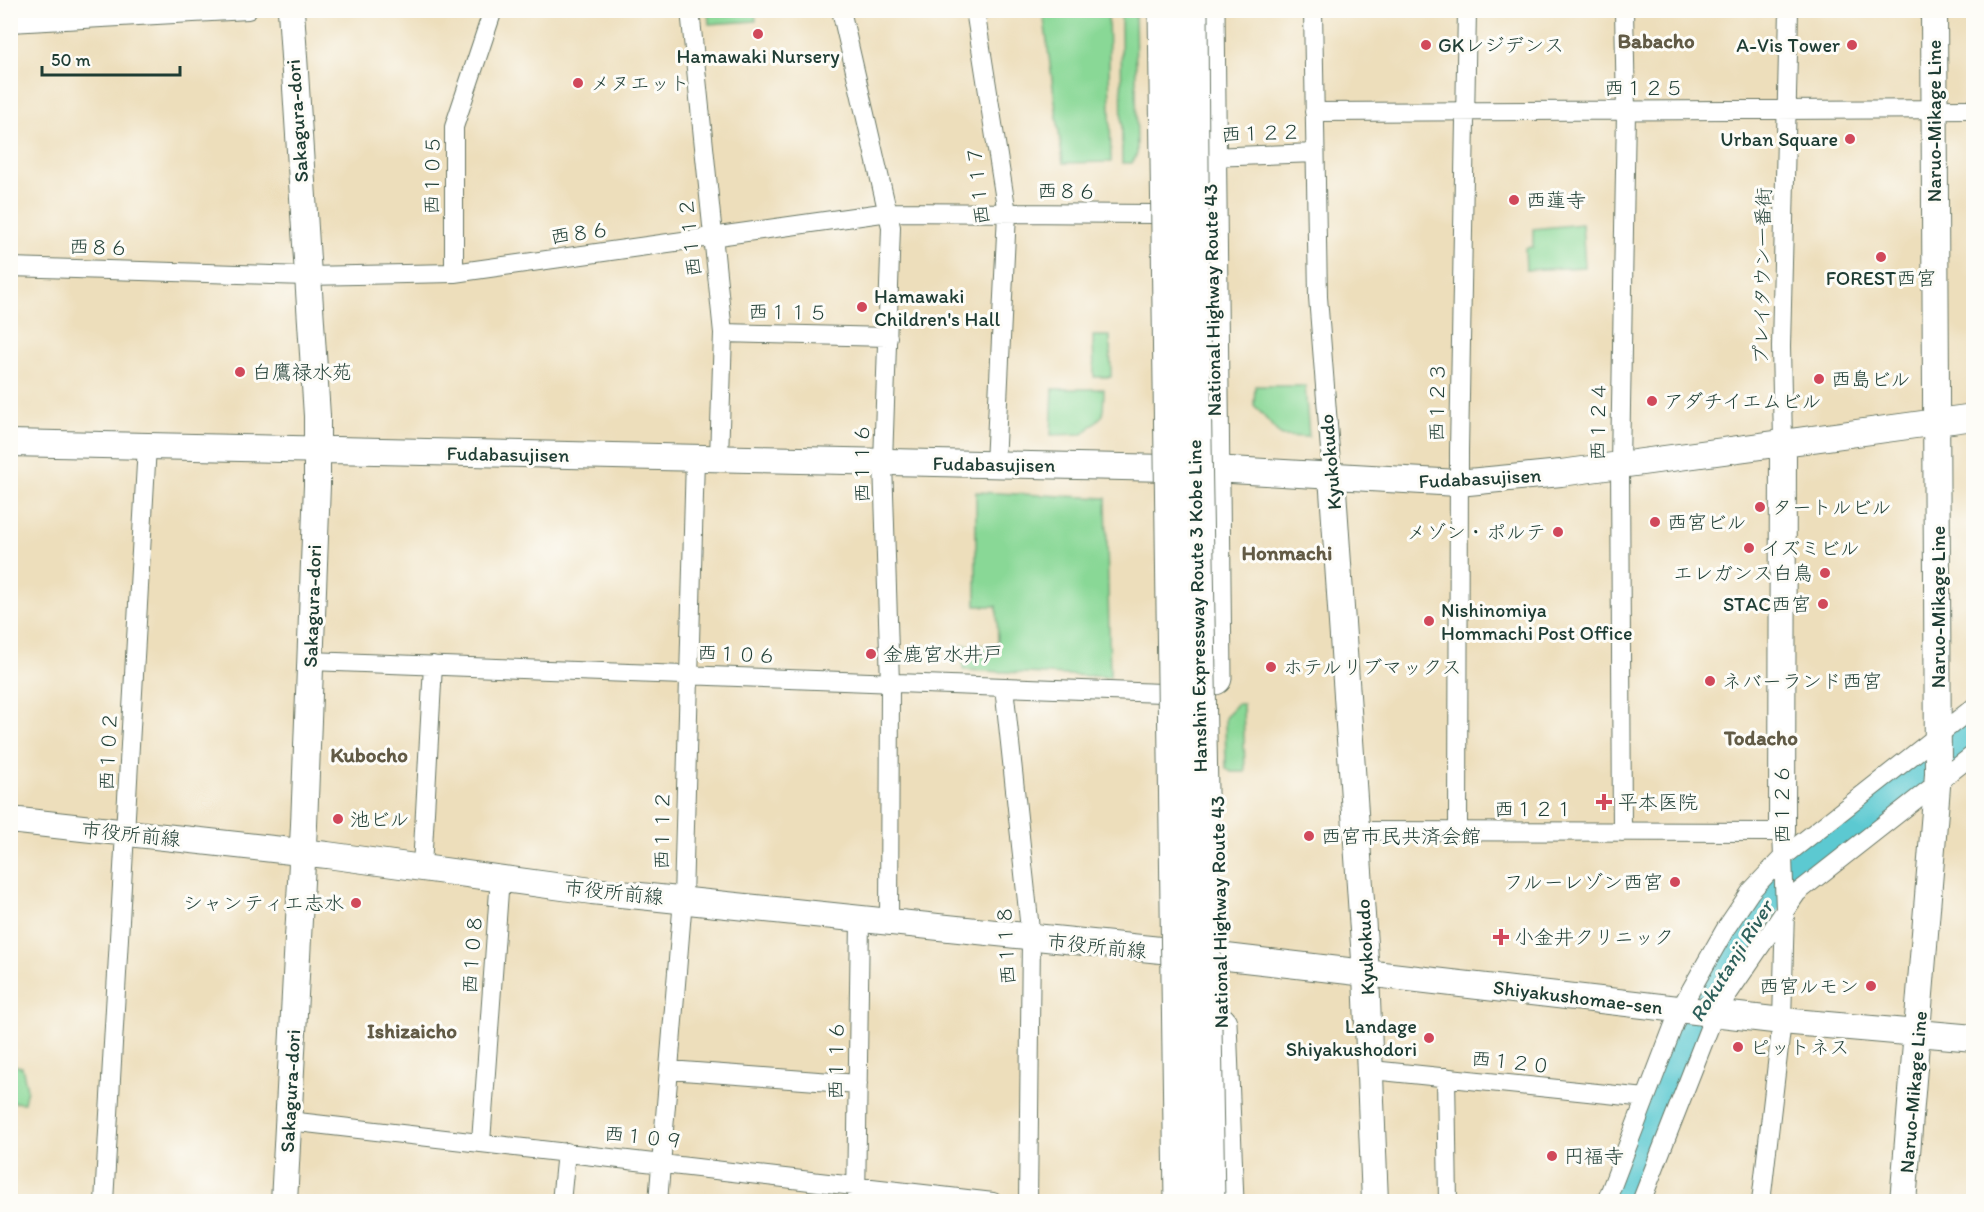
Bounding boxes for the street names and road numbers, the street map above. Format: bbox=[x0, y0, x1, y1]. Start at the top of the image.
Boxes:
street label: Naruo-Mikage Line bbox=[1922, 40, 1946, 202]
street label: Sakagura-dori bbox=[281, 59, 313, 183]
street label: 西１２５ bbox=[1604, 76, 1684, 100]
street label: 西１２２ bbox=[1221, 120, 1301, 146]
street label: 西１０５ bbox=[419, 135, 445, 215]
street label: 西１１７ bbox=[962, 144, 994, 226]
street label: 西８６ bbox=[1037, 178, 1097, 204]
street label: National Highway Route 43 bbox=[1198, 183, 1226, 417]
street label: プレイタウン一番街 bbox=[1748, 187, 1776, 365]
street label: 西１１２ bbox=[674, 196, 706, 278]
street label: 西８６ bbox=[549, 217, 611, 249]
street label: 西８６ bbox=[69, 234, 129, 260]
street label: 西１１５ bbox=[748, 299, 828, 325]
street label: 西１２３ bbox=[1424, 362, 1450, 442]
street label: 西１２４ bbox=[1585, 381, 1611, 461]
street label: Kyukokudo bbox=[1314, 413, 1346, 511]
street label: 西１１６ bbox=[850, 423, 874, 503]
street label: Hanshin Expressway Route 3 Kobe Line bbox=[1182, 439, 1212, 773]
street label: Fudabasujisen bbox=[446, 441, 570, 467]
street label: Fudabasujisen bbox=[932, 451, 1056, 477]
street label: Fudabasujisen bbox=[1418, 463, 1542, 493]
street label: Naruo-Mikage Line bbox=[1926, 526, 1950, 688]
street label: Sakagura-dori bbox=[298, 544, 326, 668]
street label: 西１０６ bbox=[696, 640, 778, 668]
street label: 西１０２ bbox=[94, 710, 122, 792]
street label: 西１２６ bbox=[1770, 764, 1794, 844]
street label: 西１１２ bbox=[649, 790, 675, 870]
street label: National Highway Route 43 bbox=[1205, 795, 1233, 1029]
street label: 西１２１ bbox=[1494, 797, 1574, 821]
street label: 市役所前線 bbox=[80, 817, 182, 851]
street label: 市役所前線 bbox=[563, 875, 665, 909]
street label: Kyukokudo bbox=[1351, 898, 1379, 996]
street label: 西１１８ bbox=[992, 904, 1020, 986]
street label: 西１０８ bbox=[457, 913, 487, 995]
street label: 市役所前線 bbox=[1046, 929, 1148, 963]
street label: Shiyakushomae-sen bbox=[1492, 975, 1664, 1019]
street label: Naruo-Mikage Line bbox=[1894, 1010, 1932, 1174]
street label: 西１１６ bbox=[823, 1020, 849, 1100]
street label: Sakagura-dori bbox=[275, 1029, 305, 1153]
street label: 西１２０ bbox=[1470, 1046, 1552, 1078]
street label: 西１０９ bbox=[603, 1121, 685, 1153]

